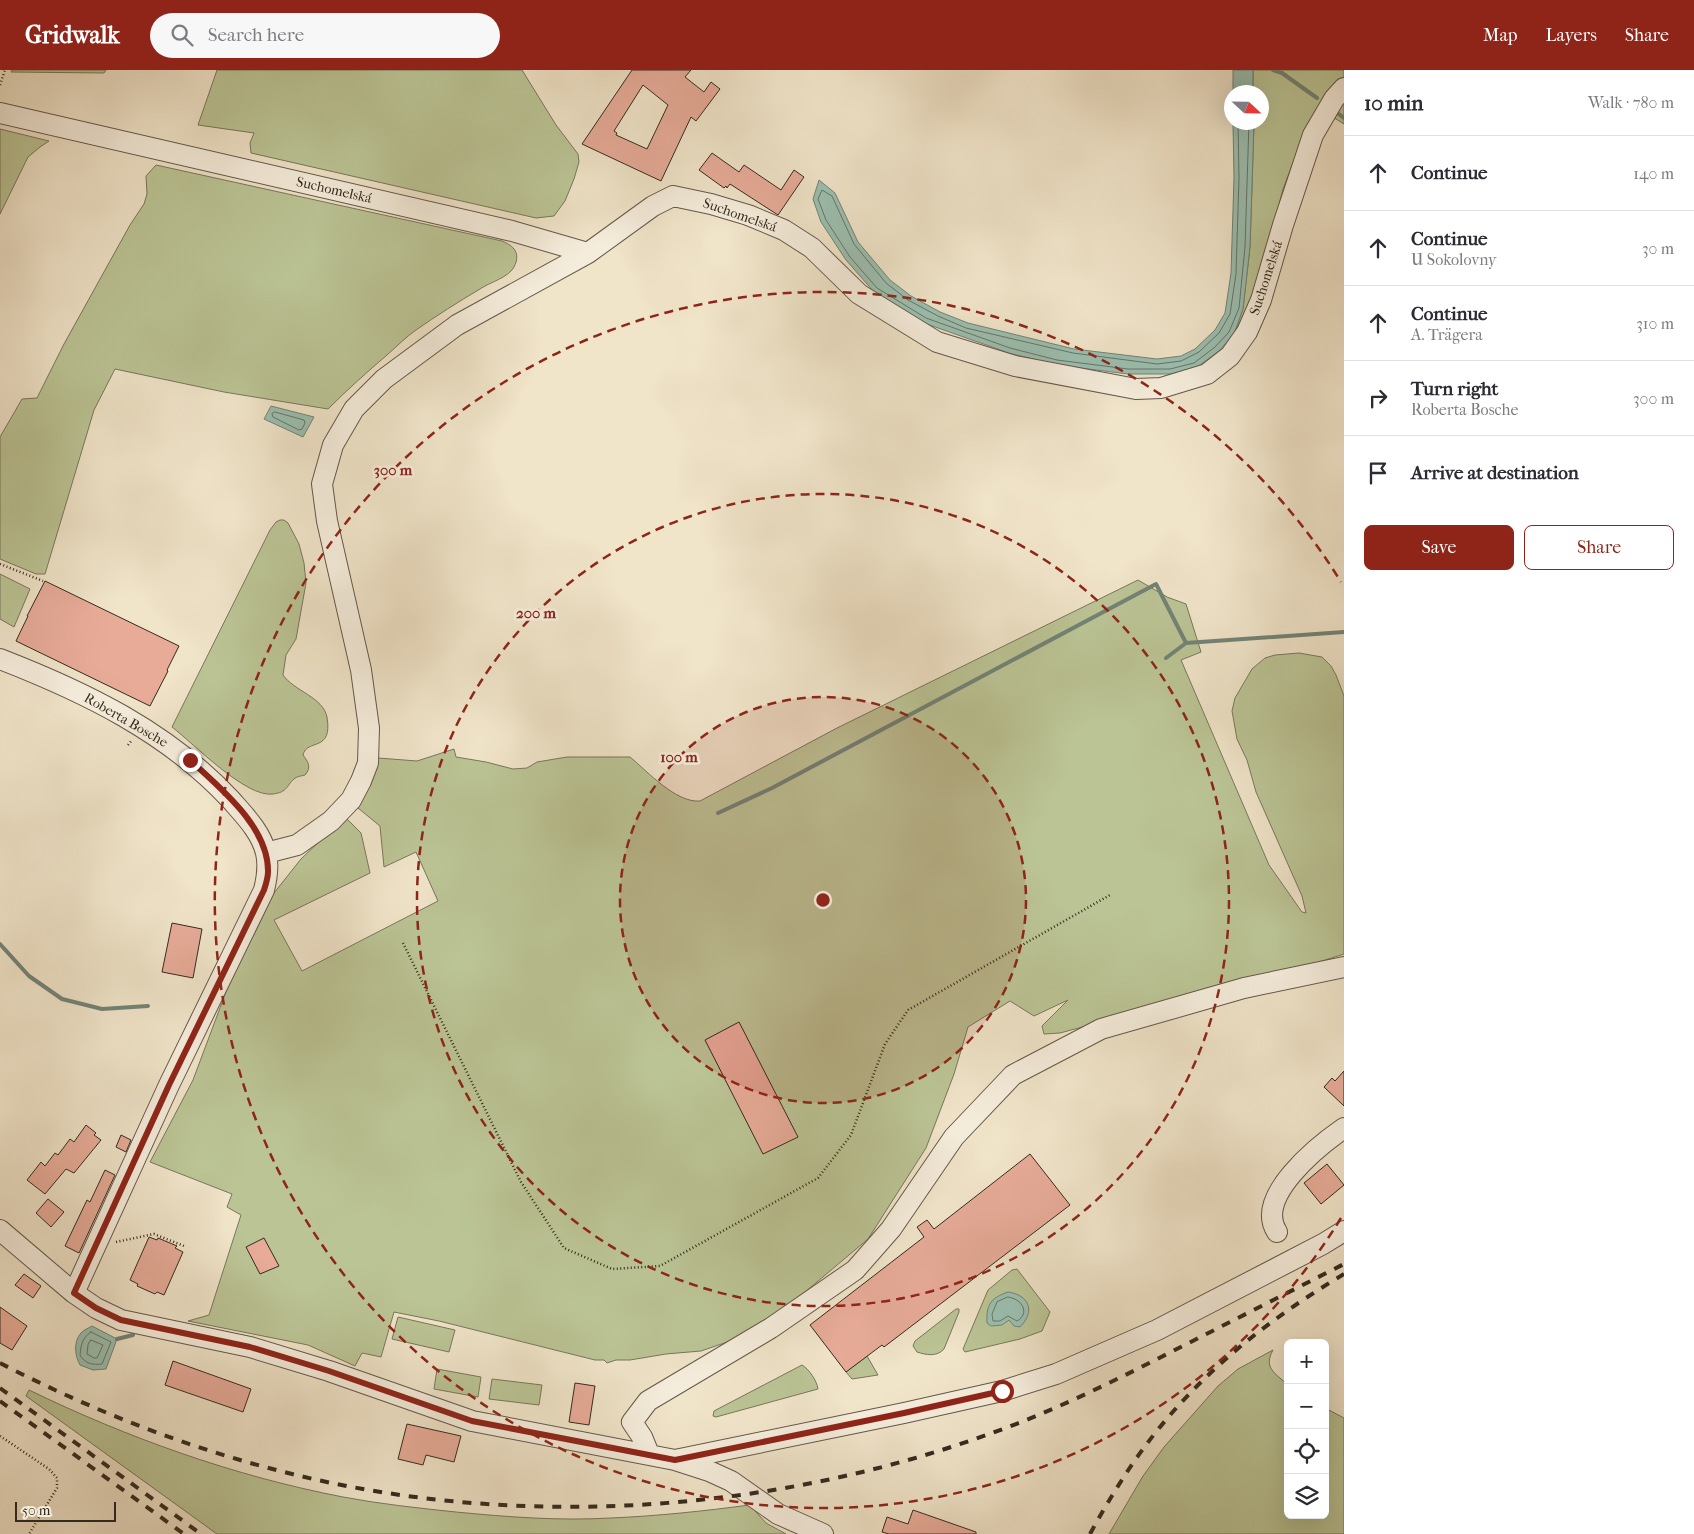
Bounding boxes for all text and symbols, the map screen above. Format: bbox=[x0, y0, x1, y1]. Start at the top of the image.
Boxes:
search box bbox=[150, 13, 500, 58]
text: Gridwalk bbox=[25, 21, 120, 49]
icon: search bbox=[168, 21, 196, 49]
text: Search here bbox=[208, 24, 304, 46]
text: Map bbox=[1483, 25, 1517, 46]
text: Layers bbox=[1545, 25, 1597, 46]
text: Share bbox=[1625, 25, 1669, 46]
north arrow bbox=[1224, 85, 1269, 130]
text: 10 min bbox=[1364, 91, 1423, 115]
text: Walk · 780 m bbox=[1588, 93, 1674, 112]
icon: ahead bbox=[1364, 159, 1392, 187]
text: Continue bbox=[1411, 162, 1487, 184]
text: 140 m bbox=[1633, 164, 1674, 183]
street label: Suchomelská bbox=[295, 173, 374, 207]
street label: Suchomelská bbox=[701, 194, 780, 236]
text: Continue bbox=[1411, 228, 1487, 250]
icon: ahead bbox=[1364, 234, 1392, 262]
street label: Suchomelská bbox=[1246, 238, 1286, 317]
text: 30 m bbox=[1642, 239, 1674, 258]
text: U Sokolovny bbox=[1411, 250, 1497, 269]
text: Continue bbox=[1411, 303, 1487, 325]
icon: ahead bbox=[1364, 309, 1392, 337]
text: 310 m bbox=[1636, 314, 1674, 333]
text: A. Trägera bbox=[1411, 325, 1483, 344]
text: Turn right bbox=[1411, 378, 1498, 400]
icon: right bbox=[1364, 384, 1392, 412]
text: 300 m bbox=[1633, 389, 1674, 408]
text: Roberta Bosche bbox=[1411, 400, 1518, 419]
icon: arrive bbox=[1364, 459, 1392, 487]
text: 300 m bbox=[374, 461, 413, 479]
text: Arrive at destination bbox=[1411, 462, 1579, 484]
button: Save bbox=[1364, 525, 1514, 570]
button: Share bbox=[1524, 525, 1674, 570]
text: 200 m bbox=[516, 604, 556, 622]
street label: Roberta Bosche bbox=[81, 689, 171, 751]
text: 100 m bbox=[660, 748, 698, 766]
route end bbox=[179, 749, 202, 772]
centre of rings bbox=[814, 891, 832, 909]
map controls bbox=[1284, 1339, 1329, 1519]
button: + bbox=[1284, 1339, 1329, 1384]
route start bbox=[991, 1380, 1014, 1403]
button: − bbox=[1284, 1384, 1329, 1429]
button: locate bbox=[1284, 1429, 1329, 1474]
button: layers bbox=[1284, 1474, 1329, 1519]
scale bar bbox=[15, 1499, 116, 1522]
text: 50 m bbox=[22, 1502, 50, 1519]

